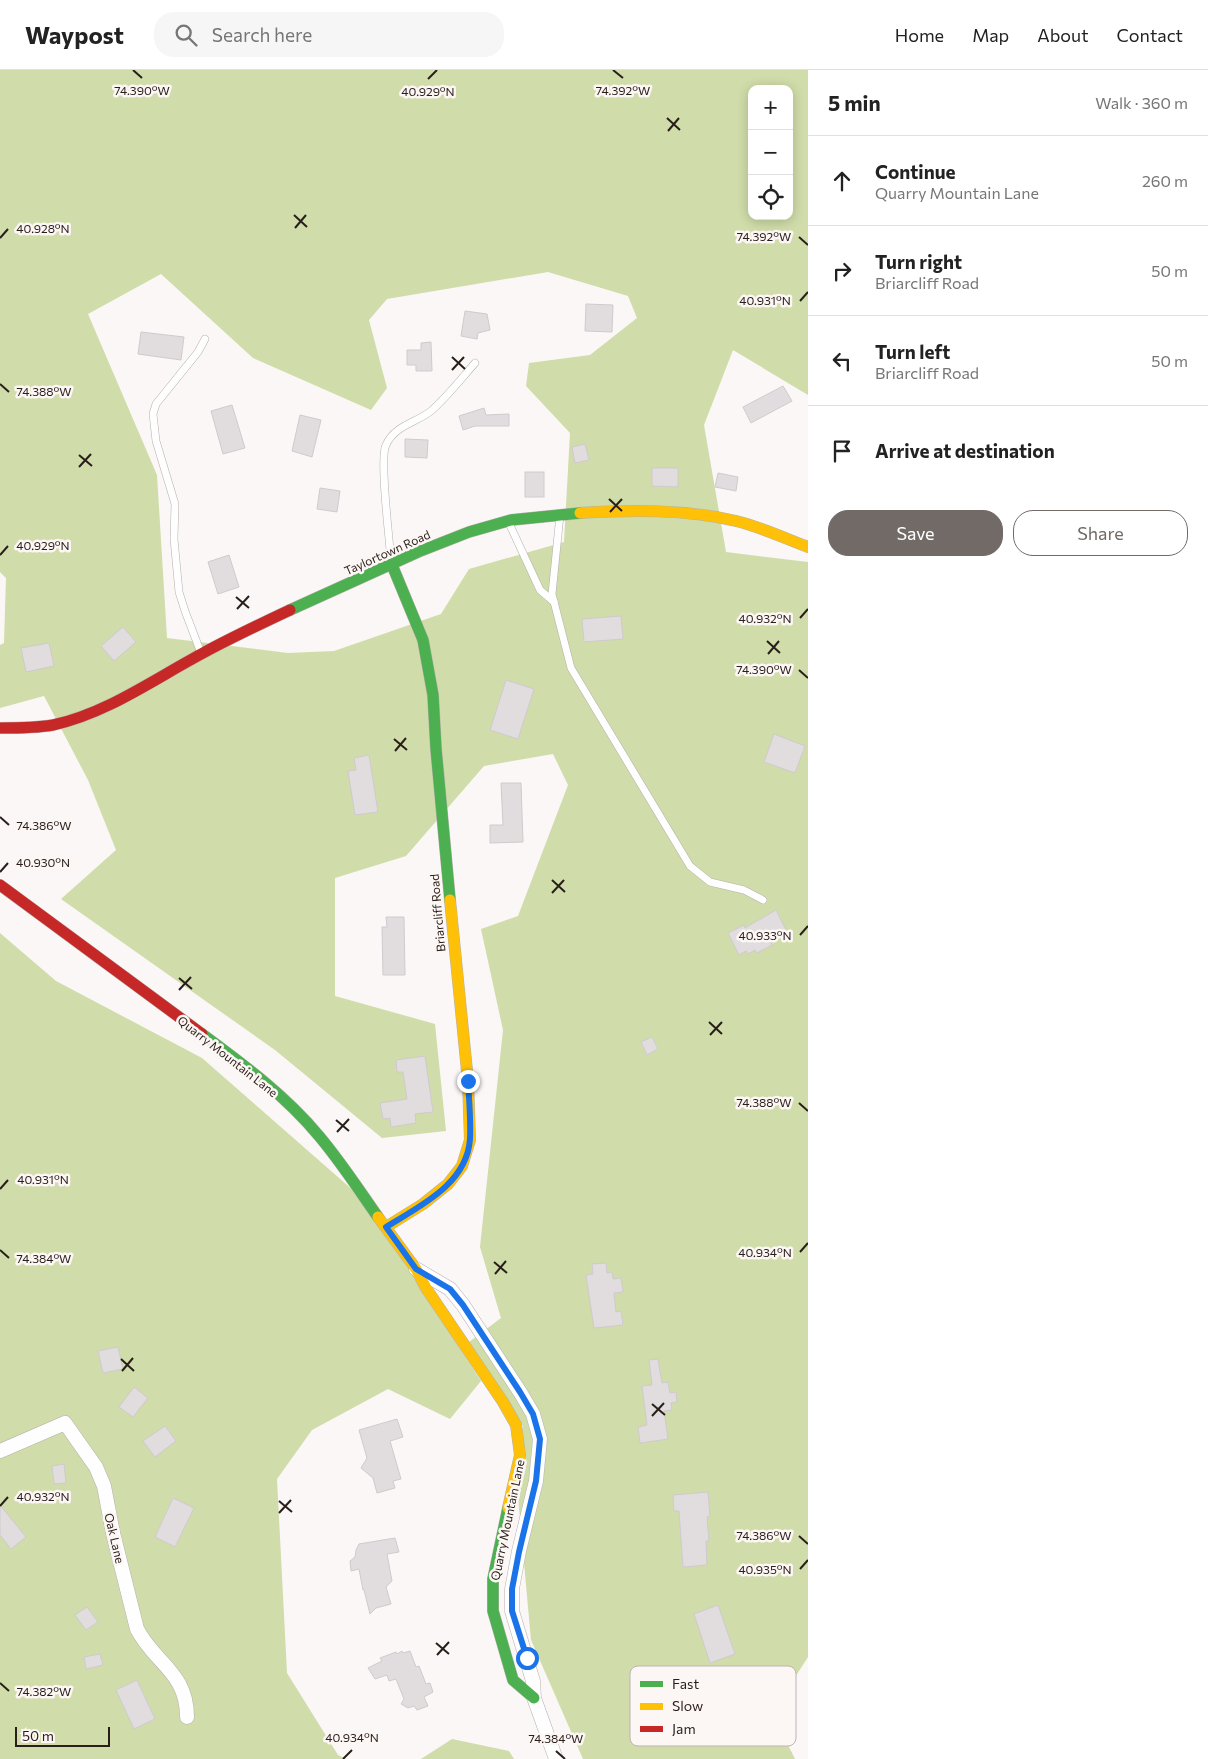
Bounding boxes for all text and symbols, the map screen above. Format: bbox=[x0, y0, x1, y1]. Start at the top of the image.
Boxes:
search box bbox=[154, 12, 504, 57]
text: Waypost bbox=[25, 20, 124, 49]
icon: search bbox=[172, 21, 200, 49]
text: Search here bbox=[212, 23, 312, 46]
text: Home bbox=[895, 24, 944, 46]
text: Map bbox=[972, 24, 1009, 46]
text: About bbox=[1037, 24, 1089, 46]
text: Contact bbox=[1117, 24, 1183, 46]
text: 74.390°W bbox=[114, 83, 170, 97]
text: 74.392°W bbox=[596, 83, 650, 97]
text: 40.929°N bbox=[401, 84, 455, 98]
map controls bbox=[748, 85, 793, 220]
button: + bbox=[748, 85, 793, 130]
text: 5 min bbox=[828, 90, 881, 115]
text: Walk · 360 m bbox=[1095, 93, 1188, 112]
button: − bbox=[748, 130, 793, 175]
text: Continue bbox=[875, 160, 955, 183]
icon: ahead bbox=[828, 167, 856, 195]
text: 260 m bbox=[1142, 171, 1188, 190]
button: locate bbox=[748, 175, 793, 220]
text: Quarry Mountain Lane bbox=[875, 183, 1039, 202]
text: 40.928°N bbox=[16, 221, 70, 235]
text: 74.392°W bbox=[737, 229, 791, 243]
text: Turn right bbox=[875, 250, 962, 273]
icon: right bbox=[828, 257, 856, 285]
text: 50 m bbox=[1151, 261, 1188, 280]
text: Briarcliff Road bbox=[875, 273, 979, 292]
text: 40.931°N bbox=[739, 293, 791, 307]
text: Turn left bbox=[875, 340, 950, 363]
icon: left bbox=[828, 347, 856, 375]
text: 50 m bbox=[1151, 351, 1188, 370]
text: Briarcliff Road bbox=[875, 363, 979, 382]
text: 74.388°W bbox=[17, 384, 71, 398]
icon: arrive bbox=[828, 437, 856, 465]
text: Arrive at destination bbox=[875, 439, 1055, 462]
button: Save bbox=[828, 510, 1003, 556]
button: Share bbox=[1013, 510, 1188, 556]
street label: Taylortown Road bbox=[342, 527, 432, 577]
text: 40.929°N bbox=[16, 538, 70, 552]
text: 40.932°N bbox=[739, 611, 791, 625]
text: 74.390°W bbox=[736, 662, 792, 676]
text: 74.386°W bbox=[17, 818, 71, 832]
text: 40.930°N bbox=[16, 855, 70, 869]
street label: Briarcliff Road bbox=[427, 873, 447, 953]
text: 40.933°N bbox=[738, 928, 792, 942]
street label: Quarry Mountain Lane bbox=[175, 1013, 281, 1099]
route end bbox=[457, 1070, 480, 1093]
text: 74.388°W bbox=[737, 1095, 791, 1109]
text: 40.931°N bbox=[17, 1172, 69, 1186]
text: 40.934°N bbox=[738, 1245, 792, 1259]
text: 74.384°W bbox=[17, 1251, 71, 1265]
street label: Quarry Mountain Lane bbox=[487, 1458, 527, 1582]
text: 40.932°N bbox=[17, 1489, 69, 1503]
street label: Oak Lane bbox=[102, 1511, 128, 1565]
text: 74.386°W bbox=[737, 1528, 791, 1542]
text: 40.935°N bbox=[738, 1562, 792, 1576]
route start bbox=[516, 1647, 539, 1670]
legend bbox=[630, 1666, 796, 1746]
text: Fast bbox=[672, 1675, 699, 1692]
text: 74.382°W bbox=[17, 1684, 71, 1698]
text: Slow bbox=[672, 1697, 703, 1714]
text: Jam bbox=[672, 1720, 696, 1737]
scale bar bbox=[15, 1724, 110, 1747]
text: 50 m bbox=[22, 1727, 54, 1744]
text: 40.934°N bbox=[325, 1730, 379, 1744]
text: 74.384°W bbox=[529, 1731, 583, 1745]

